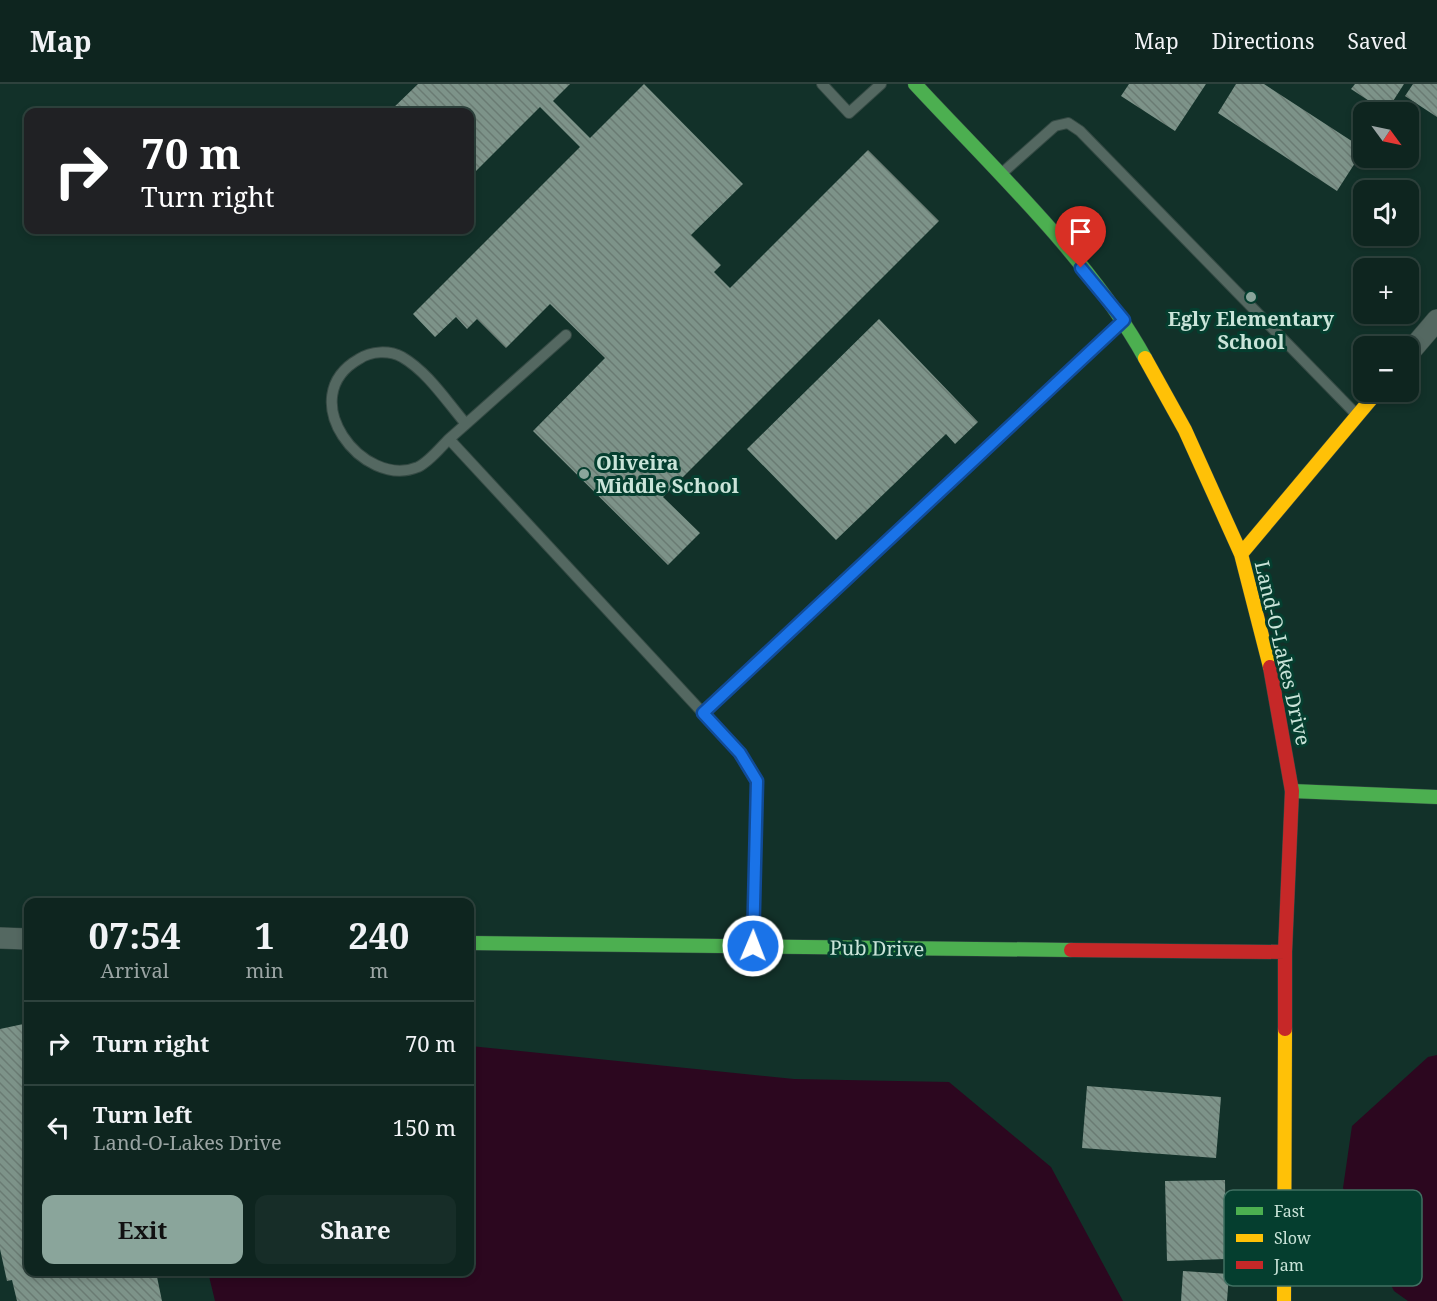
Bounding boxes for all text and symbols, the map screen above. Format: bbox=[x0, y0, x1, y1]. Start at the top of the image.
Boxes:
text: Map bbox=[30, 22, 92, 60]
text: Map bbox=[1134, 27, 1179, 55]
text: Directions bbox=[1212, 27, 1314, 55]
text: Saved bbox=[1347, 27, 1407, 55]
north arrow bbox=[1353, 102, 1419, 168]
map controls bbox=[1353, 102, 1419, 402]
text: 70 m bbox=[141, 124, 241, 181]
icon: right bbox=[42, 132, 120, 210]
text: Turn right bbox=[141, 178, 274, 215]
button: sound bbox=[1353, 180, 1419, 246]
pin bbox=[1055, 206, 1106, 268]
icon: arrive bbox=[1064, 215, 1097, 248]
button: + bbox=[1353, 258, 1419, 324]
marker: Egly Elementary School bbox=[1244, 290, 1258, 304]
place label: Egly Elementary School bbox=[1168, 305, 1335, 355]
button: − bbox=[1353, 336, 1419, 402]
place label: Oliveira Middle School bbox=[596, 449, 739, 499]
marker: Oliveira Middle School bbox=[577, 467, 591, 481]
street label: Land-O-Lakes Drive bbox=[1249, 558, 1317, 748]
text: 07:54 bbox=[89, 911, 181, 960]
text: 1 bbox=[254, 911, 275, 960]
text: 240 bbox=[348, 911, 409, 960]
position arrow bbox=[721, 914, 785, 978]
street label: Pub Drive bbox=[829, 934, 925, 962]
text: Arrival bbox=[101, 957, 169, 984]
text: min bbox=[246, 957, 284, 984]
text: m bbox=[369, 957, 388, 984]
icon: right bbox=[42, 1027, 75, 1060]
text: Turn right bbox=[93, 1028, 209, 1058]
text: 70 m bbox=[405, 1028, 456, 1058]
text: Turn left bbox=[93, 1099, 192, 1129]
icon: left bbox=[42, 1111, 75, 1144]
text: 150 m bbox=[393, 1112, 456, 1142]
text: Land-O-Lakes Drive bbox=[93, 1129, 282, 1156]
legend bbox=[1224, 1190, 1422, 1286]
button: Exit bbox=[42, 1195, 243, 1264]
button: Share bbox=[255, 1195, 456, 1264]
text: Fast bbox=[1274, 1200, 1305, 1222]
text: Slow bbox=[1274, 1227, 1311, 1249]
text: Jam bbox=[1273, 1254, 1304, 1276]

